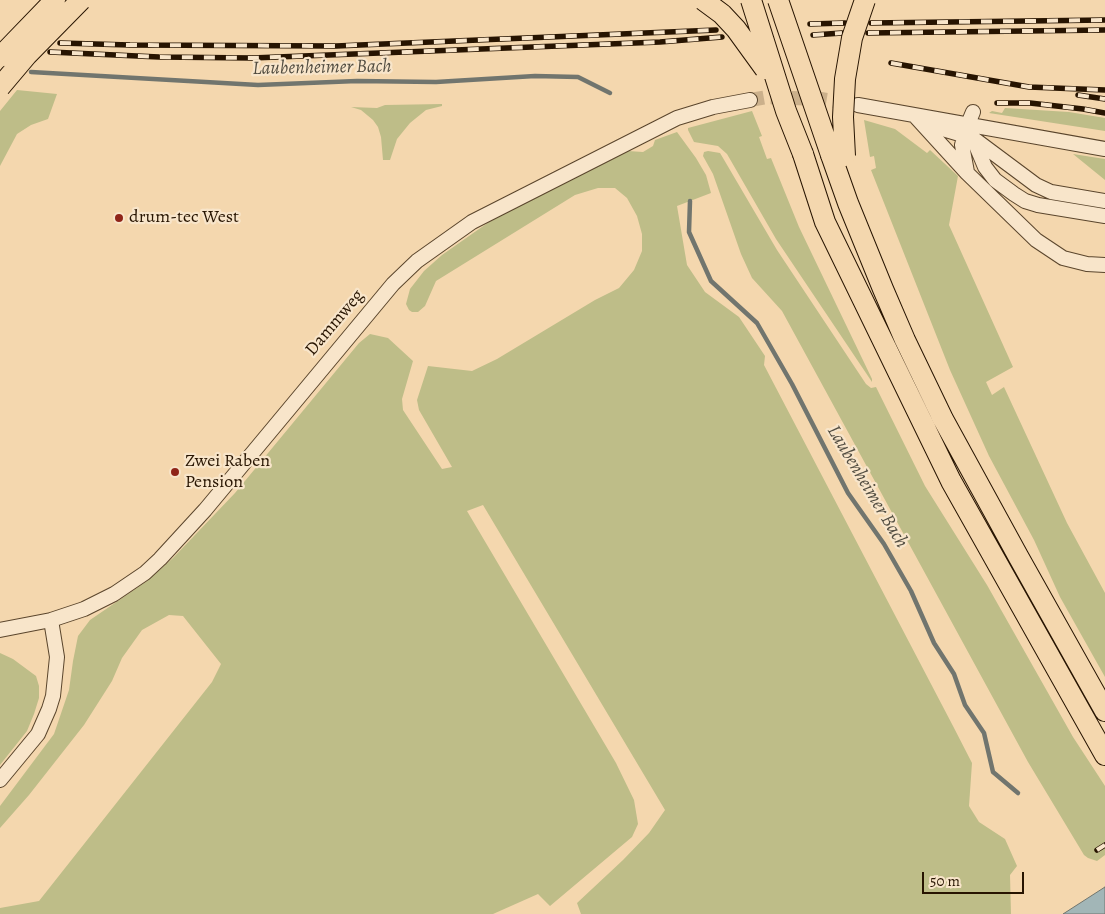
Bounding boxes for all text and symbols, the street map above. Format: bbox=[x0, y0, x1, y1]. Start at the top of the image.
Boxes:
water label: Laubenheimer Bach bbox=[252, 55, 392, 81]
place label: drum-tec West bbox=[129, 207, 239, 229]
marker: drum-tec West bbox=[113, 212, 125, 224]
street label: Dammweg bbox=[301, 285, 369, 361]
water label: Laubenheimer Bach bbox=[821, 422, 913, 552]
place label: Zwei Raben Pension bbox=[185, 451, 270, 494]
marker: Zwei Raben Pension bbox=[169, 466, 181, 478]
scale bar bbox=[925, 862, 1028, 894]
text: 50 m bbox=[930, 871, 960, 891]

